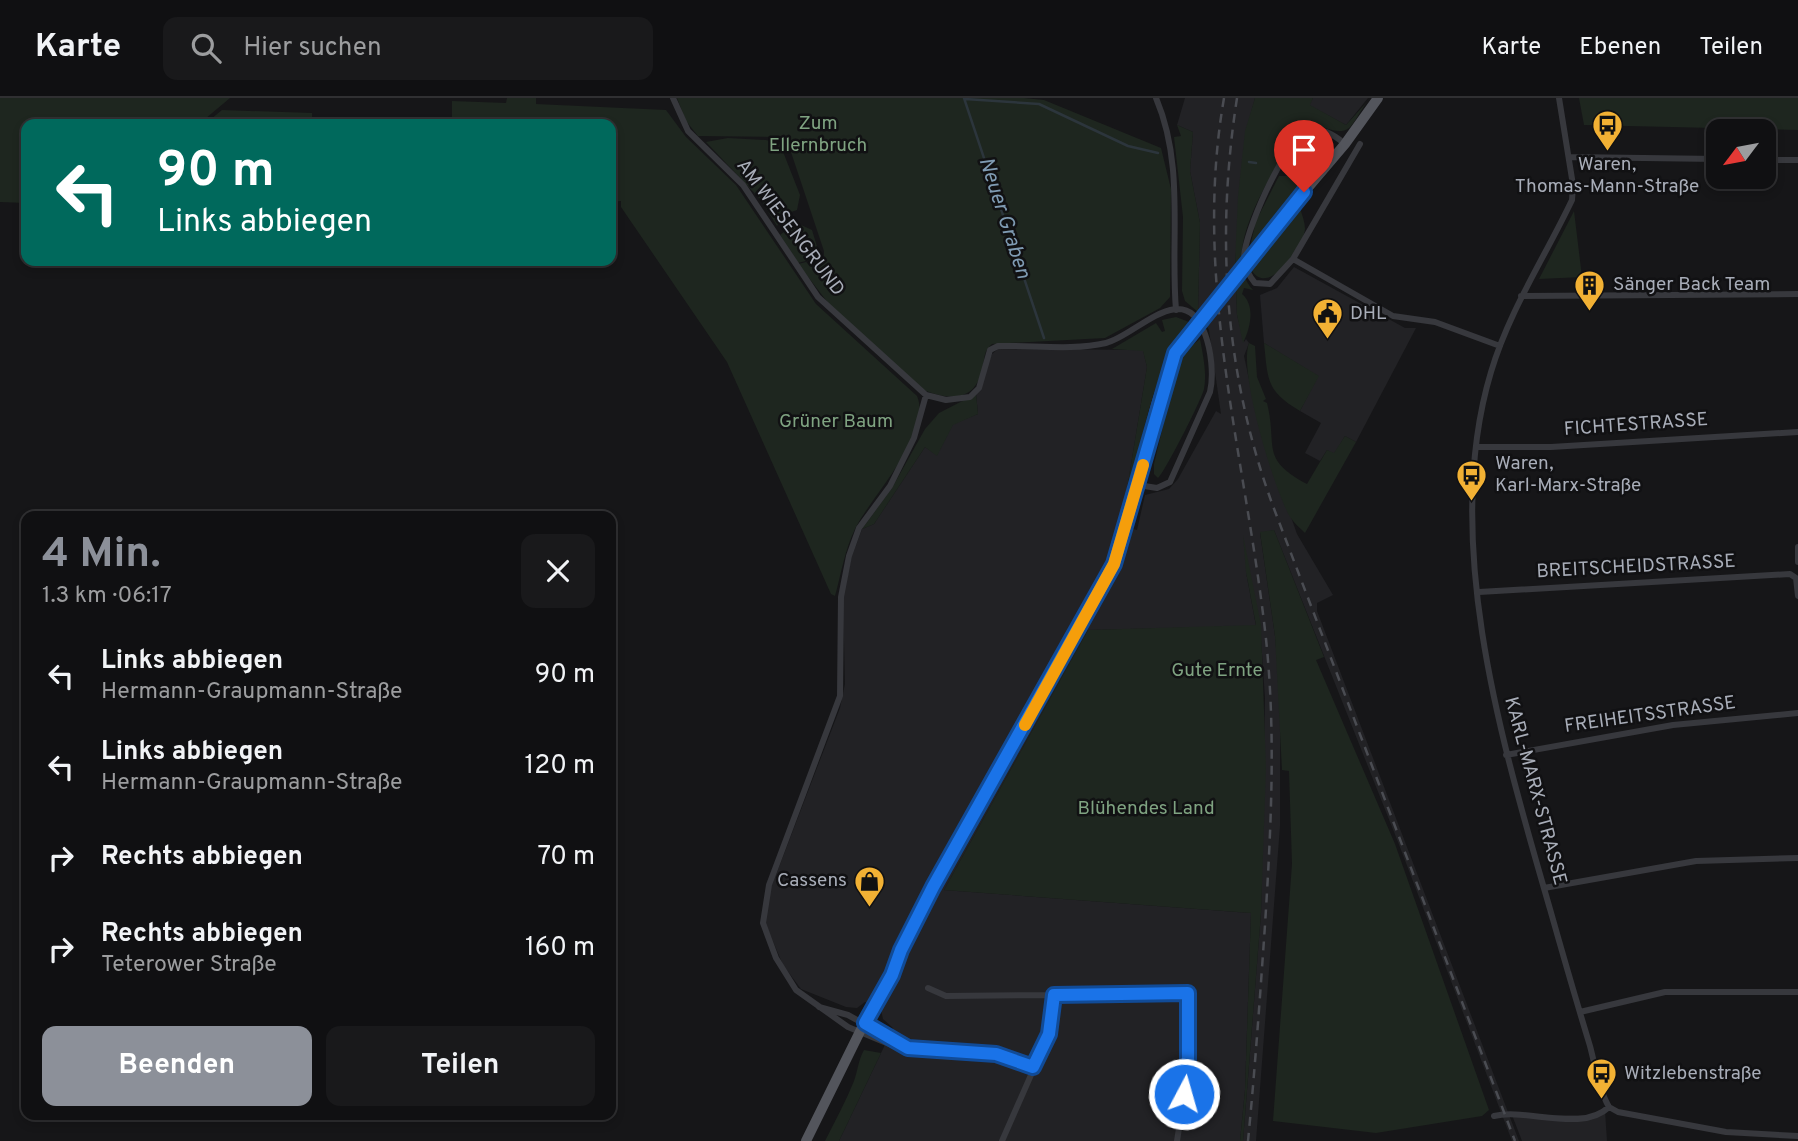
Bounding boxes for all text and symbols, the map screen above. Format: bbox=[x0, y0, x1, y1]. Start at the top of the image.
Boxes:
search box bbox=[163, 17, 653, 80]
text: Karte bbox=[35, 27, 121, 69]
icon: search bbox=[187, 29, 225, 67]
text: Hier suchen bbox=[243, 32, 382, 65]
text: Karte bbox=[1481, 33, 1541, 63]
text: Ebenen bbox=[1579, 33, 1661, 63]
text: Teilen bbox=[1699, 33, 1763, 63]
bus stop icon: Waren, Thomas-Mann-Straße bbox=[1590, 109, 1624, 153]
park label: Zum Ellernbruch bbox=[769, 112, 867, 158]
north arrow bbox=[1706, 119, 1776, 189]
map controls bbox=[1706, 119, 1776, 189]
pin bbox=[1274, 120, 1334, 192]
icon: arrive bbox=[1285, 131, 1323, 169]
text: 90 m bbox=[157, 142, 275, 204]
icon: left bbox=[42, 147, 133, 238]
place label: Waren, Thomas-Mann-Straße bbox=[1515, 153, 1699, 199]
water label: Neuer Graben bbox=[972, 154, 1037, 283]
street label: AM WIESENGRUND bbox=[731, 155, 849, 301]
text: Links abbiegen bbox=[157, 203, 372, 243]
building icon: Sänger Back Team bbox=[1573, 268, 1607, 312]
place label: Sänger Back Team bbox=[1613, 273, 1770, 297]
public building icon: DHL bbox=[1310, 297, 1344, 341]
place label: DHL bbox=[1350, 302, 1387, 326]
street label: FICHTESTRASSE bbox=[1563, 408, 1709, 442]
park label: Grüner Baum bbox=[779, 410, 893, 434]
place label: Waren, Karl-Marx-Straße bbox=[1495, 452, 1641, 498]
bus stop icon: Waren, Karl-Marx-Straße bbox=[1455, 458, 1489, 502]
text: 4 Min. bbox=[42, 529, 161, 582]
button: close bbox=[521, 534, 595, 608]
street label: BREITSCHEIDSTRASSE bbox=[1536, 550, 1736, 584]
text: 1.3 km · 06:17 bbox=[42, 582, 172, 611]
text: Links abbiegen bbox=[101, 645, 283, 678]
icon: left bbox=[42, 657, 80, 695]
text: 90 m bbox=[535, 659, 595, 692]
park label: Gute Ernte bbox=[1171, 659, 1263, 683]
text: Hermann-Graupmann-Straße bbox=[101, 678, 402, 707]
street label: FREIHEITSSTRASSE bbox=[1563, 691, 1737, 739]
street label: KARL-MARX-STRASSE bbox=[1498, 694, 1572, 888]
text: Links abbiegen bbox=[101, 736, 283, 769]
icon: left bbox=[42, 748, 80, 786]
text: 120 m bbox=[525, 750, 595, 783]
text: Hermann-Graupmann-Straße bbox=[101, 769, 402, 798]
park label: Blühendes Land bbox=[1077, 797, 1215, 821]
icon: right bbox=[42, 839, 80, 877]
text: Rechts abbiegen bbox=[101, 841, 303, 874]
text: 70 m bbox=[537, 841, 595, 874]
shop icon: Cassens bbox=[853, 864, 887, 908]
place label: Cassens bbox=[777, 869, 847, 893]
text: Rechts abbiegen bbox=[101, 918, 303, 951]
icon: right bbox=[42, 930, 80, 968]
text: 160 m bbox=[525, 932, 595, 965]
text: Teterower Straße bbox=[101, 951, 277, 980]
button: Beenden bbox=[42, 1026, 312, 1106]
button: Teilen bbox=[326, 1026, 595, 1106]
position arrow bbox=[1147, 1057, 1221, 1131]
bus stop icon: Witzlebenstraße bbox=[1584, 1057, 1618, 1101]
place label: Witzlebenstraße bbox=[1624, 1062, 1762, 1086]

